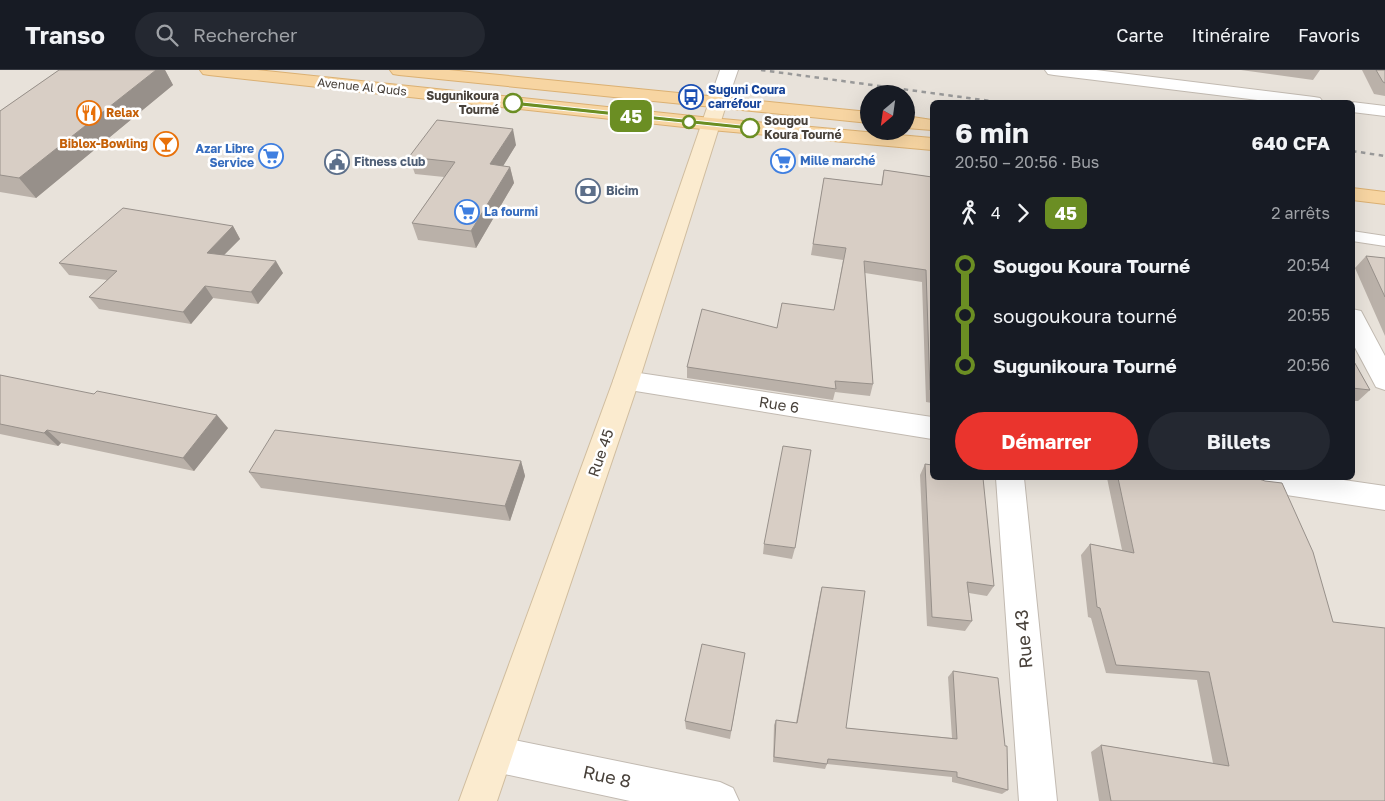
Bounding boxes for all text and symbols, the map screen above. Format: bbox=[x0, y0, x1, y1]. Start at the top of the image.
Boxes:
search box bbox=[135, 12, 485, 57]
text: Transo bbox=[25, 20, 105, 49]
icon: search bbox=[153, 21, 181, 49]
text: Rechercher bbox=[193, 23, 297, 46]
text: Carte bbox=[1116, 24, 1164, 46]
text: Itinéraire bbox=[1192, 24, 1270, 46]
text: Favoris bbox=[1298, 24, 1360, 46]
street label: Avenue Al Quds bbox=[317, 74, 408, 99]
place label: Suguni Coura carréfour bbox=[708, 82, 786, 111]
bus stop icon: Suguni Coura carréfour bbox=[678, 84, 704, 110]
north arrow bbox=[860, 85, 915, 140]
map controls bbox=[860, 85, 915, 140]
place label: Sugunikoura Tourné bbox=[426, 88, 499, 117]
marker: Sugunikoura Tourné bbox=[503, 93, 523, 113]
restaurant icon: Relax bbox=[76, 100, 102, 126]
line badge: 45 bbox=[608, 100, 654, 132]
place label: Relax bbox=[106, 105, 139, 120]
text: 45 bbox=[620, 105, 642, 127]
place label: Sougou Koura Tourné bbox=[764, 113, 841, 142]
unlabelled marker bbox=[682, 115, 696, 129]
text: 6 min bbox=[955, 116, 1029, 149]
marker: Sougou Koura Tourné bbox=[740, 118, 760, 138]
bar icon: Biblox-Bowling bbox=[153, 131, 179, 157]
text: 640 CFA bbox=[1252, 131, 1330, 154]
place label: Biblox-Bowling bbox=[59, 136, 148, 151]
place label: Azar Libre Service bbox=[195, 141, 254, 170]
supermarket icon: Azar Libre Service bbox=[258, 143, 284, 169]
supermarket icon: Mille marché bbox=[770, 148, 796, 174]
public building icon: Fitness club bbox=[324, 149, 350, 175]
text: 20:50 – 20:56 · Bus bbox=[955, 152, 1099, 172]
place label: Mille marché bbox=[800, 153, 875, 168]
place label: Fitness club bbox=[354, 154, 426, 169]
bank icon: Bicim bbox=[575, 178, 601, 204]
place label: Bicim bbox=[606, 183, 638, 198]
supermarket icon: La fourmi bbox=[454, 199, 480, 225]
icon: walk bbox=[955, 199, 983, 227]
icon: forward bbox=[1009, 199, 1037, 227]
text: 45 bbox=[1055, 202, 1077, 224]
text: 4 bbox=[991, 203, 1001, 223]
text: 2 arrêts bbox=[1271, 203, 1330, 223]
place label: La fourmi bbox=[484, 204, 538, 219]
text: Sougou Koura Tourné bbox=[993, 254, 1190, 277]
text: 20:54 bbox=[1287, 255, 1330, 275]
text: sougoukoura tourné bbox=[993, 304, 1177, 327]
text: 20:55 bbox=[1287, 305, 1330, 325]
text: Sugunikoura Tourné bbox=[993, 354, 1177, 377]
text: 20:56 bbox=[1287, 355, 1330, 375]
street label: Rue 6 bbox=[758, 392, 801, 416]
button: Démarrer bbox=[955, 412, 1138, 470]
button: Billets bbox=[1148, 412, 1330, 470]
street label: Rue 45 bbox=[584, 426, 617, 479]
street label: Rue 43 bbox=[1009, 609, 1037, 670]
street label: Rue 8 bbox=[581, 760, 633, 792]

